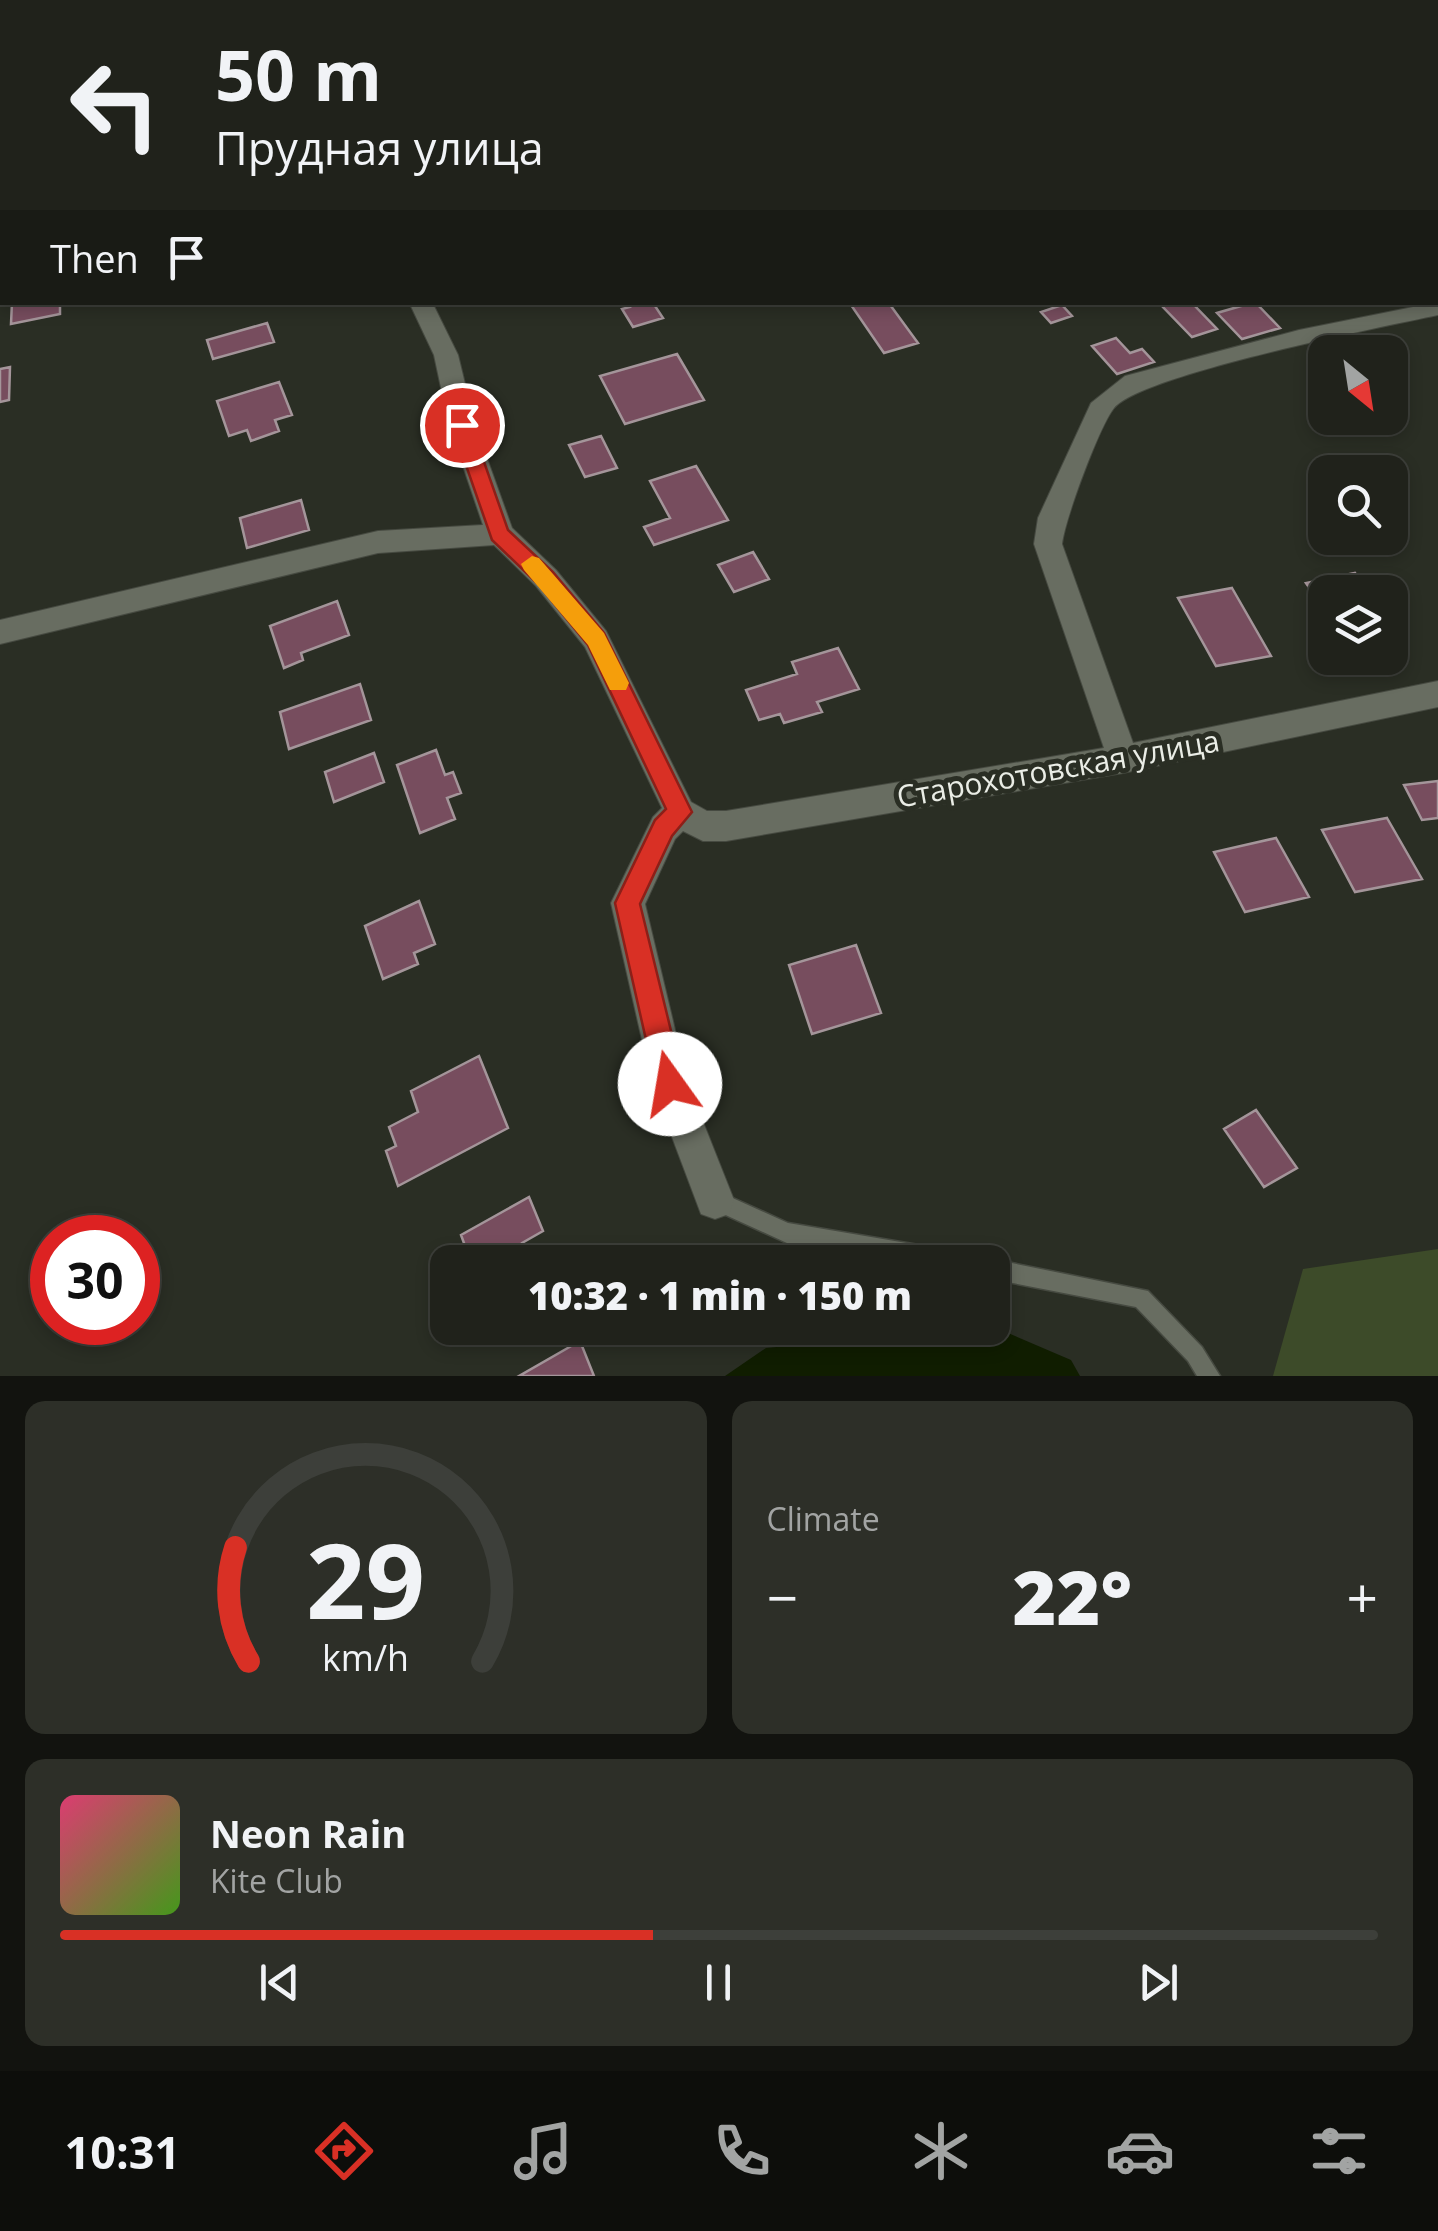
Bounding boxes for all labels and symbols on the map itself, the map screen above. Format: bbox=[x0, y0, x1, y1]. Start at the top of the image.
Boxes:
north arrow bbox=[1308, 335, 1408, 435]
pin bbox=[420, 383, 505, 468]
street label: Старохотовская улица bbox=[893, 719, 1223, 817]
position arrow bbox=[618, 1032, 722, 1136]
speed limit sign: 30 bbox=[30, 1215, 160, 1345]

